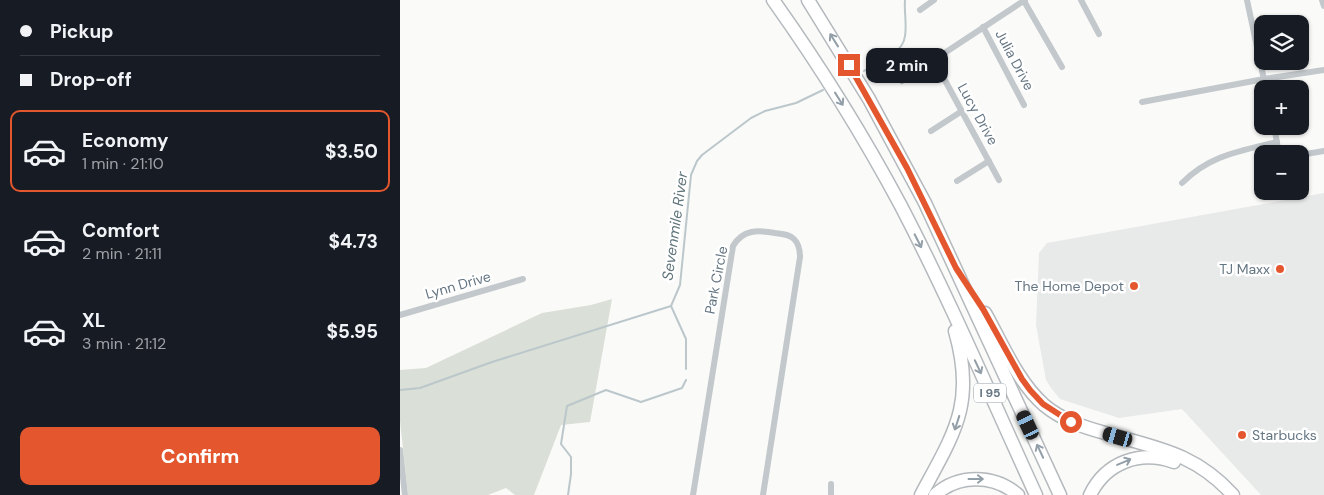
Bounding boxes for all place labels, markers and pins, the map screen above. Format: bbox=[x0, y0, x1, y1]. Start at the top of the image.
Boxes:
place label: TJ Maxx bbox=[1219, 260, 1270, 278]
marker: TJ Maxx bbox=[1274, 263, 1286, 275]
place label: The Home Depot bbox=[1015, 277, 1124, 295]
marker: The Home Depot bbox=[1128, 280, 1140, 292]
place label: Starbucks bbox=[1252, 426, 1317, 444]
marker: Starbucks bbox=[1236, 429, 1248, 441]

